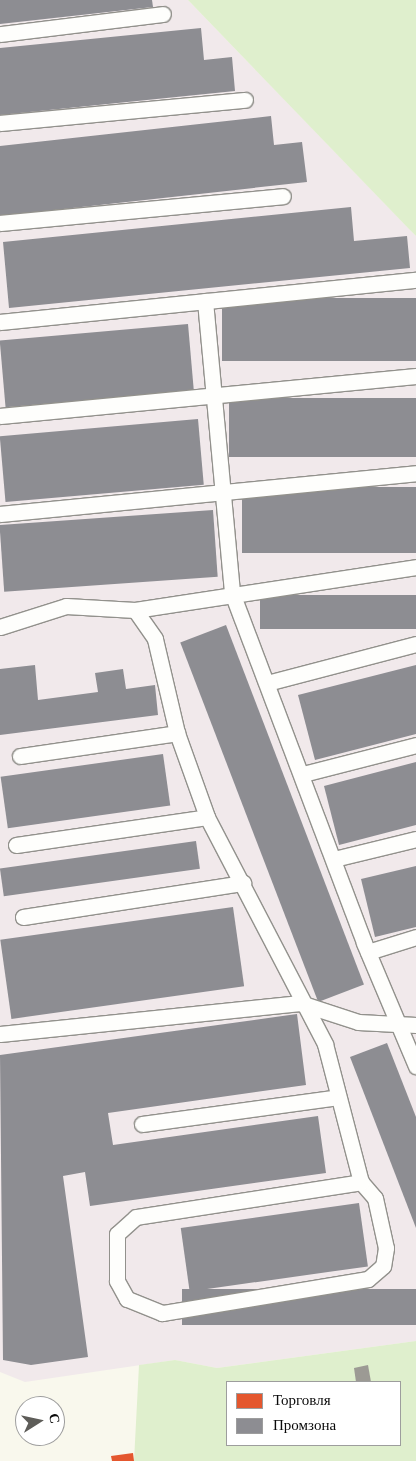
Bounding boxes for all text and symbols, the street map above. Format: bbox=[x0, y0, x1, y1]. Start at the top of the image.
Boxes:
legend bbox=[226, 1381, 401, 1446]
text: Торговля bbox=[273, 1392, 331, 1408]
north arrow bbox=[15, 1396, 65, 1446]
text: С bbox=[46, 1412, 63, 1425]
text: Промзона bbox=[273, 1417, 336, 1433]

